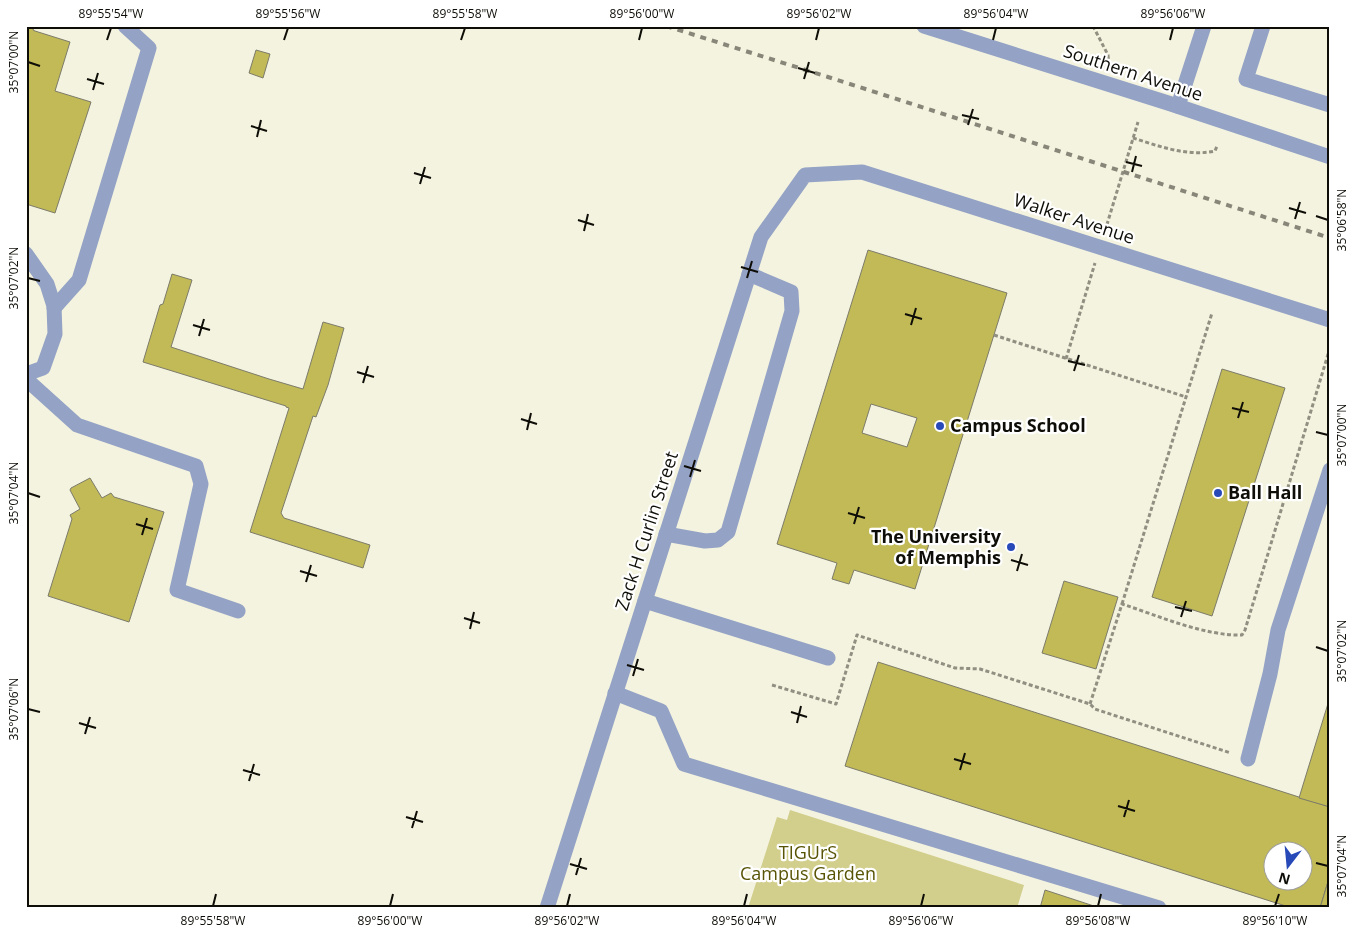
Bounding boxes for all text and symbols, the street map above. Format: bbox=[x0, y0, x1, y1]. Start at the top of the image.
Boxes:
text: 89°55'54"W bbox=[79, 5, 143, 22]
text: 89°55'56"W bbox=[256, 5, 320, 22]
text: 89°55'58"W bbox=[433, 5, 497, 22]
text: 89°56'00"W bbox=[610, 5, 674, 22]
text: 89°56'02"W bbox=[787, 5, 851, 22]
text: 89°56'04"W bbox=[964, 5, 1028, 22]
text: 89°56'06"W bbox=[1141, 5, 1205, 22]
text: 35°07'00"N bbox=[5, 31, 22, 93]
street label: Southern Avenue bbox=[1061, 38, 1206, 106]
street label: Walker Avenue bbox=[1011, 187, 1138, 249]
text: 35°06'58"N bbox=[1333, 189, 1350, 251]
text: 35°07'02"N bbox=[5, 247, 22, 309]
text: 35°07'00"N bbox=[1333, 404, 1350, 466]
place label: Campus School bbox=[950, 413, 1086, 437]
marker: Campus School bbox=[934, 420, 946, 432]
street label: Zack H Curlin Street bbox=[609, 448, 683, 613]
text: 35°07'04"N bbox=[5, 462, 22, 524]
place label: Ball Hall bbox=[1228, 480, 1302, 504]
marker: Ball Hall bbox=[1212, 487, 1224, 499]
place label: The University of Memphis bbox=[871, 524, 1002, 569]
marker: The University of Memphis bbox=[1005, 541, 1017, 553]
text: 35°07'02"N bbox=[1333, 620, 1350, 682]
text: 35°07'06"N bbox=[5, 678, 22, 740]
text: 35°07'04"N bbox=[1333, 835, 1350, 897]
park label: TIGUrS Campus Garden bbox=[740, 840, 876, 885]
north arrow bbox=[1264, 842, 1314, 892]
text: N bbox=[1276, 868, 1292, 890]
text: 89°55'58"W bbox=[181, 912, 245, 929]
text: 89°56'00"W bbox=[358, 912, 422, 929]
text: 89°56'02"W bbox=[535, 912, 599, 929]
text: 89°56'04"W bbox=[712, 912, 776, 929]
text: 89°56'06"W bbox=[889, 912, 953, 929]
text: 89°56'08"W bbox=[1066, 912, 1130, 929]
text: 89°56'10"W bbox=[1243, 912, 1307, 929]

